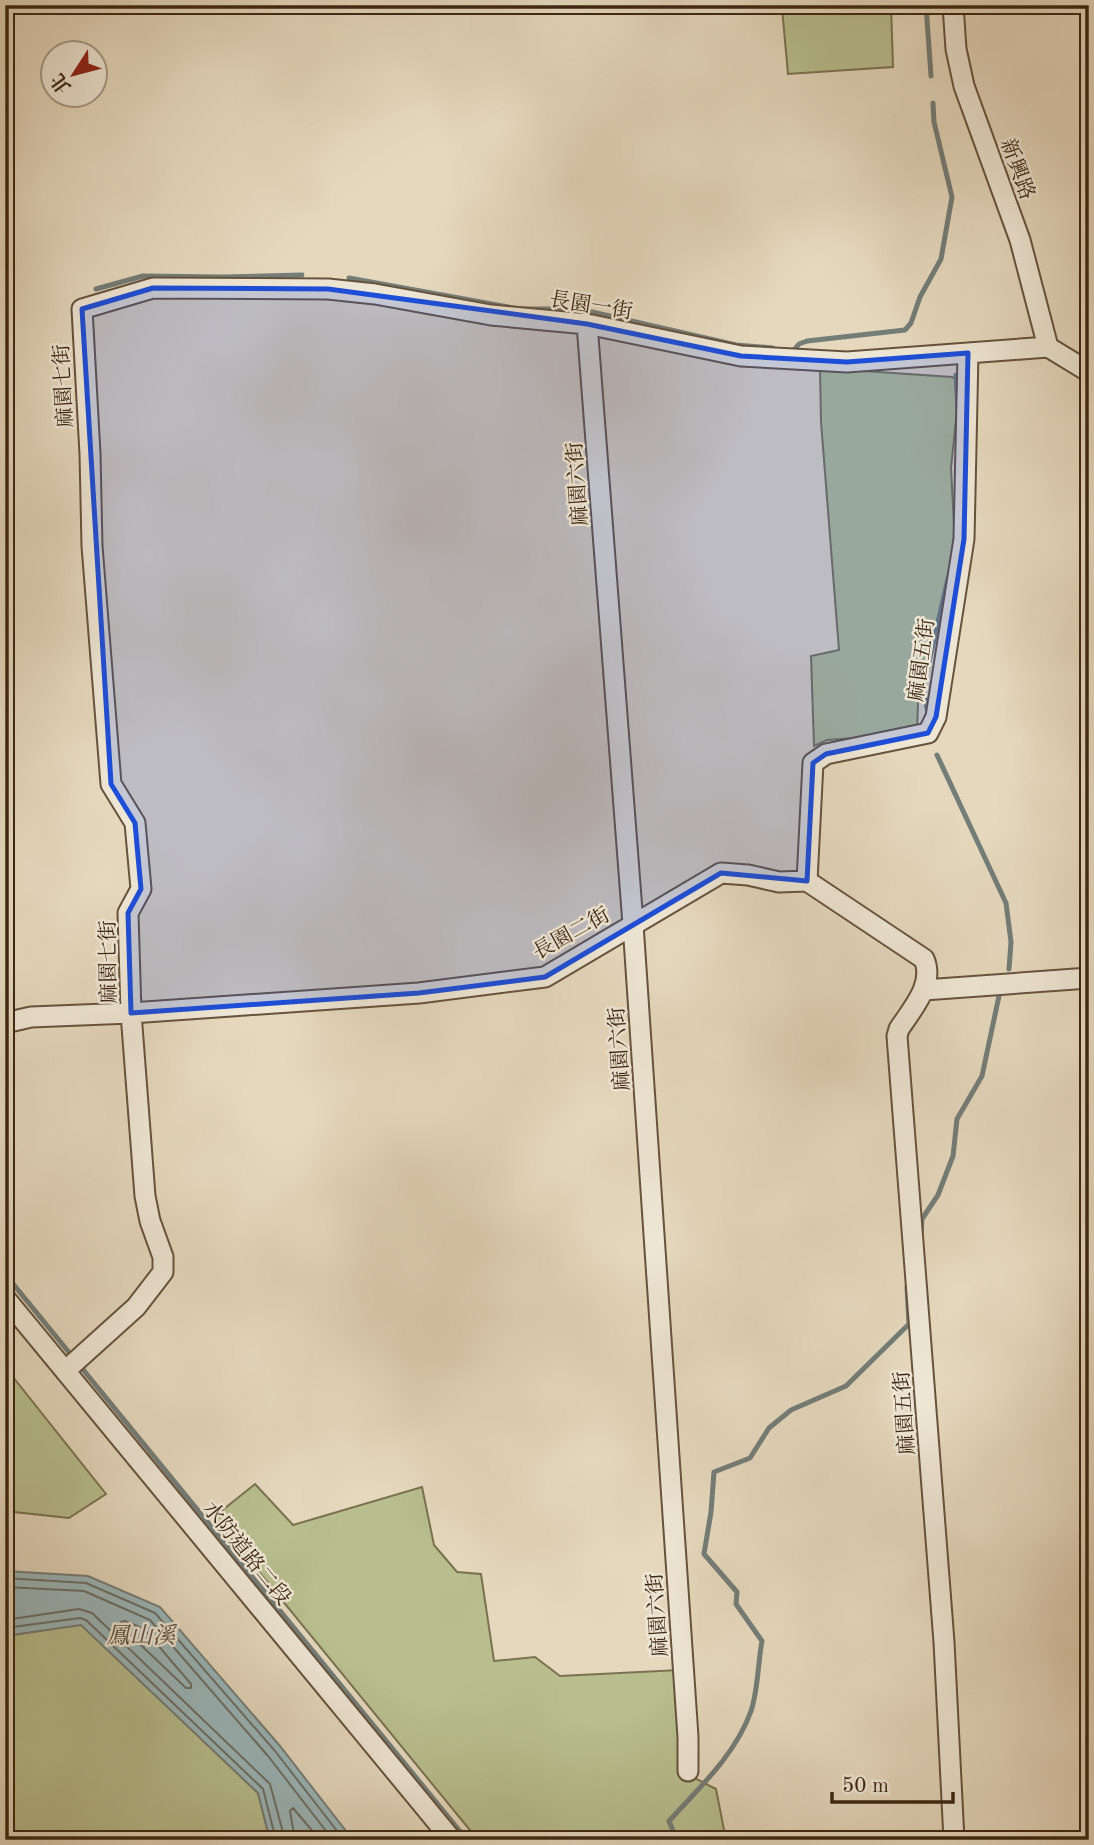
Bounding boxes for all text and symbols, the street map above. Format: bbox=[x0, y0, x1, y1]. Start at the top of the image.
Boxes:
north arrow bbox=[38, 38, 108, 108]
text: 北 bbox=[47, 69, 76, 97]
street label: 新興路 bbox=[996, 136, 1039, 203]
street label: 長園一街 bbox=[548, 288, 634, 323]
street label: 麻園七街 bbox=[50, 343, 77, 429]
street label: 麻園六街 bbox=[563, 441, 592, 527]
street label: 麻園五街 bbox=[904, 617, 939, 703]
street label: 長園二街 bbox=[529, 903, 614, 964]
street label: 麻園七街 bbox=[96, 920, 121, 1004]
street label: 麻園六街 bbox=[605, 1006, 634, 1092]
street label: 麻園五街 bbox=[890, 1370, 919, 1456]
street label: 水防道路二段 bbox=[198, 1497, 295, 1610]
street label: 麻園六街 bbox=[643, 1572, 672, 1658]
water label: 鳳山溪 bbox=[107, 1623, 179, 1648]
scale bar bbox=[832, 1761, 952, 1805]
text: 50 m bbox=[842, 1776, 889, 1797]

